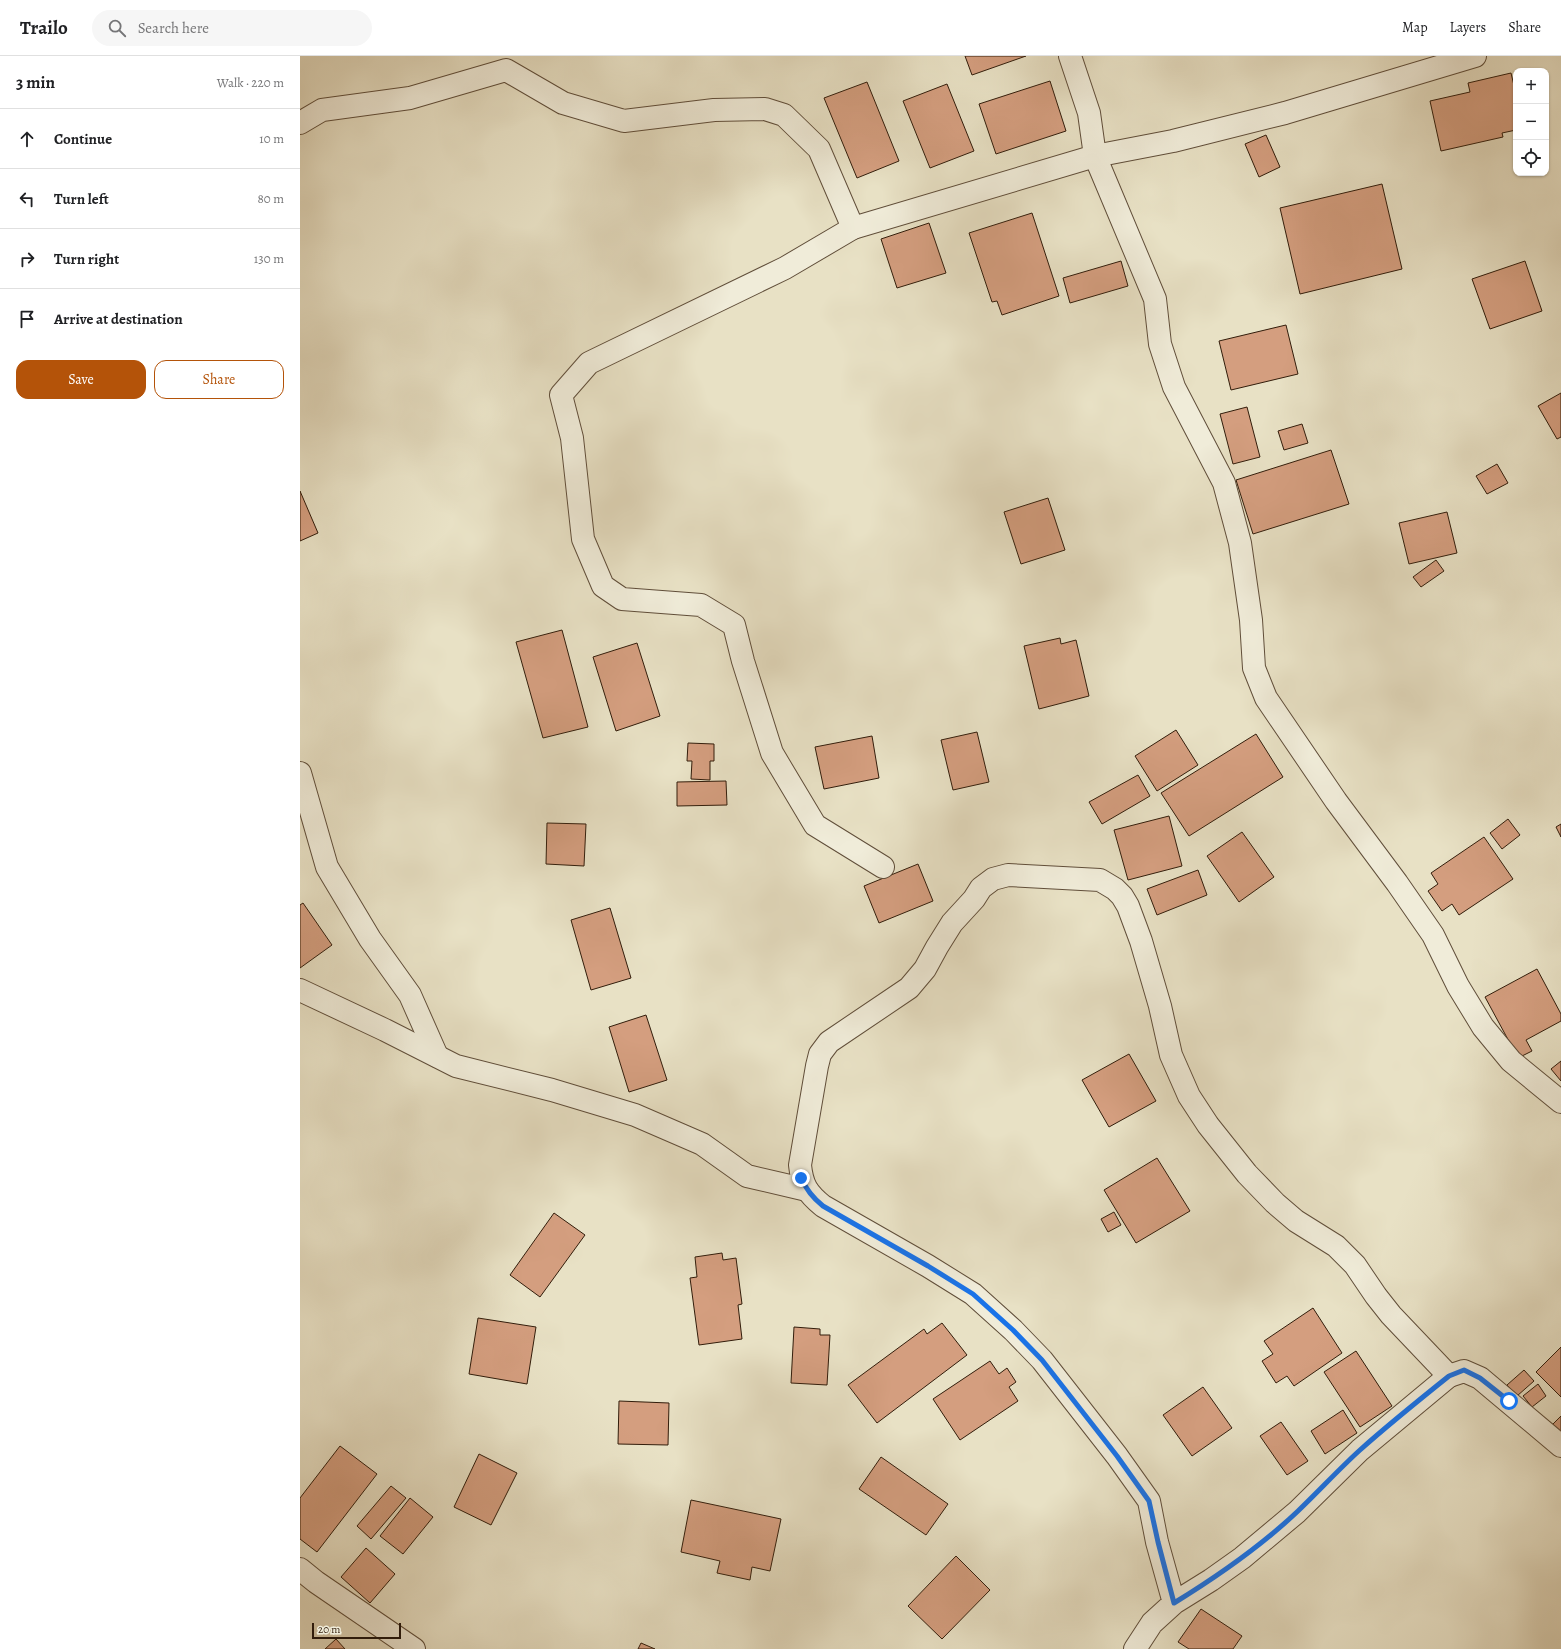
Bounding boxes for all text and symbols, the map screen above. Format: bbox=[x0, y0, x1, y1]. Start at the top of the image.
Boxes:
search box bbox=[92, 10, 372, 46]
text: Trailo bbox=[20, 15, 68, 41]
icon: search bbox=[106, 17, 128, 39]
text: Search here bbox=[138, 18, 209, 38]
text: Map bbox=[1402, 18, 1428, 37]
text: Layers bbox=[1450, 18, 1486, 37]
text: Share bbox=[1508, 18, 1541, 37]
map controls bbox=[1513, 68, 1549, 176]
button: + bbox=[1513, 68, 1549, 104]
text: 3 min bbox=[16, 71, 55, 94]
text: Walk · 220 m bbox=[217, 74, 284, 91]
button: − bbox=[1513, 104, 1549, 140]
icon: ahead bbox=[16, 128, 38, 150]
text: Continue bbox=[54, 129, 112, 149]
text: 10 m bbox=[259, 130, 284, 147]
button: locate bbox=[1513, 140, 1549, 176]
icon: left bbox=[16, 188, 38, 210]
text: Turn left bbox=[54, 189, 109, 209]
text: 80 m bbox=[257, 190, 284, 207]
icon: right bbox=[16, 248, 38, 270]
text: Turn right bbox=[54, 249, 119, 269]
text: 130 m bbox=[254, 250, 284, 267]
icon: arrive bbox=[16, 308, 38, 330]
text: Arrive at destination bbox=[54, 309, 183, 329]
button: Save bbox=[16, 360, 146, 399]
button: Share bbox=[154, 360, 284, 399]
route end bbox=[792, 1169, 810, 1187]
route start bbox=[1500, 1392, 1518, 1410]
scale bar bbox=[312, 1621, 401, 1640]
text: 20 m bbox=[318, 1622, 340, 1637]

